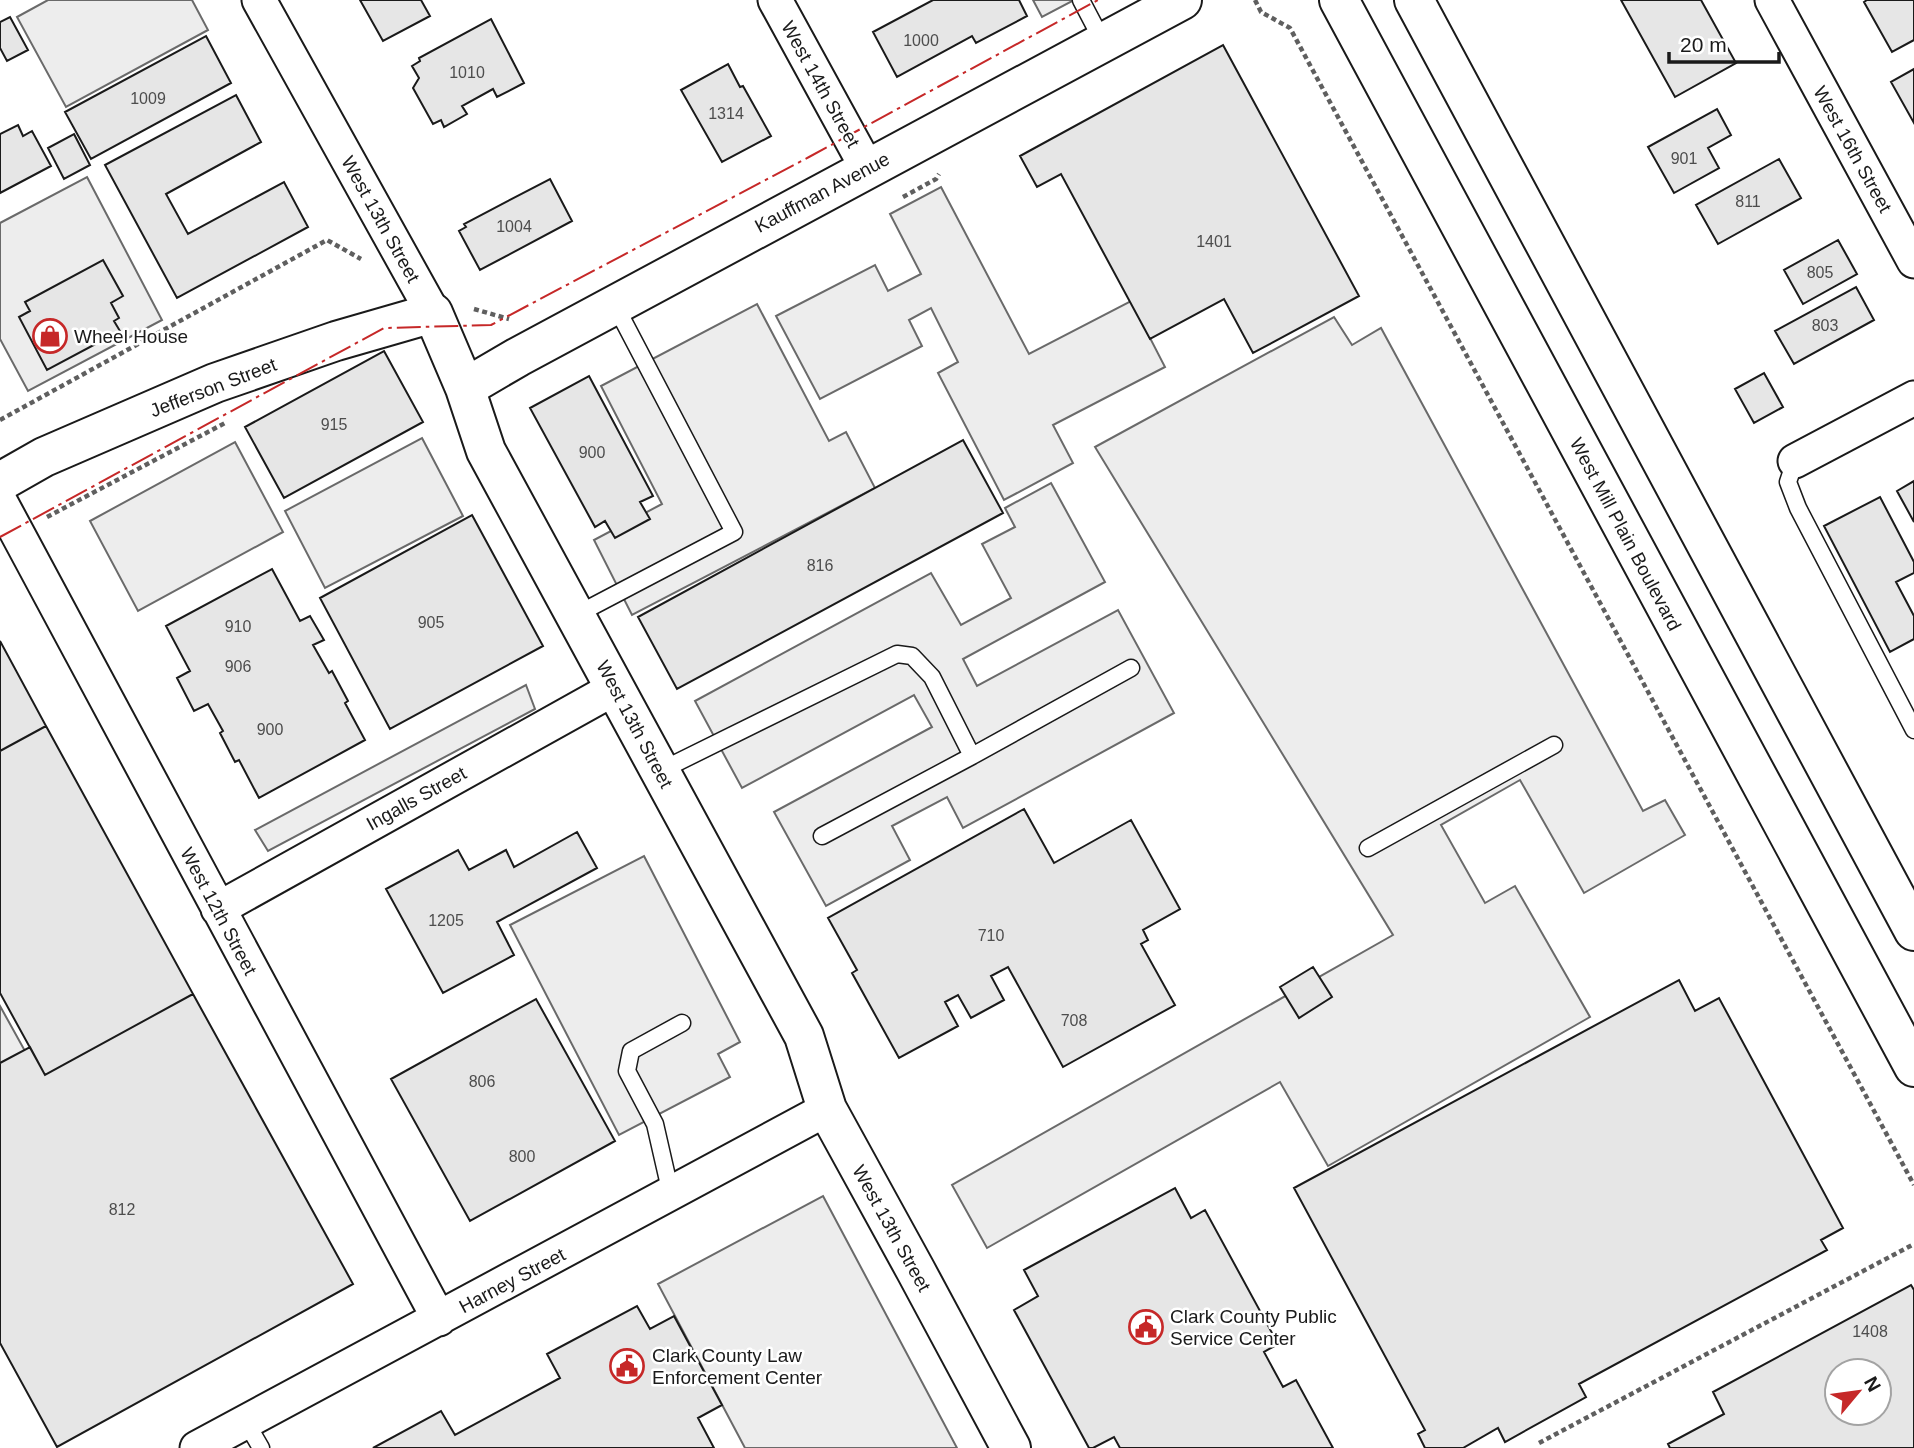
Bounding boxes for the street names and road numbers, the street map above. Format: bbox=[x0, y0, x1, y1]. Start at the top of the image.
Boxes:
street label: West 14th Street bbox=[777, 17, 864, 152]
street label: West 16th Street bbox=[1809, 82, 1896, 217]
street label: Kauffman Avenue bbox=[751, 148, 893, 237]
street label: West 13th Street bbox=[337, 152, 424, 287]
street label: Jefferson Street bbox=[147, 353, 280, 421]
street label: West Mill Plain Boulevard bbox=[1566, 434, 1685, 634]
street label: West 13th Street bbox=[592, 657, 677, 792]
street label: Ingalls Street bbox=[363, 762, 470, 835]
street label: West 12th Street bbox=[176, 844, 261, 979]
street label: West 13th Street bbox=[848, 1161, 935, 1296]
street label: Harney Street bbox=[456, 1243, 570, 1317]

